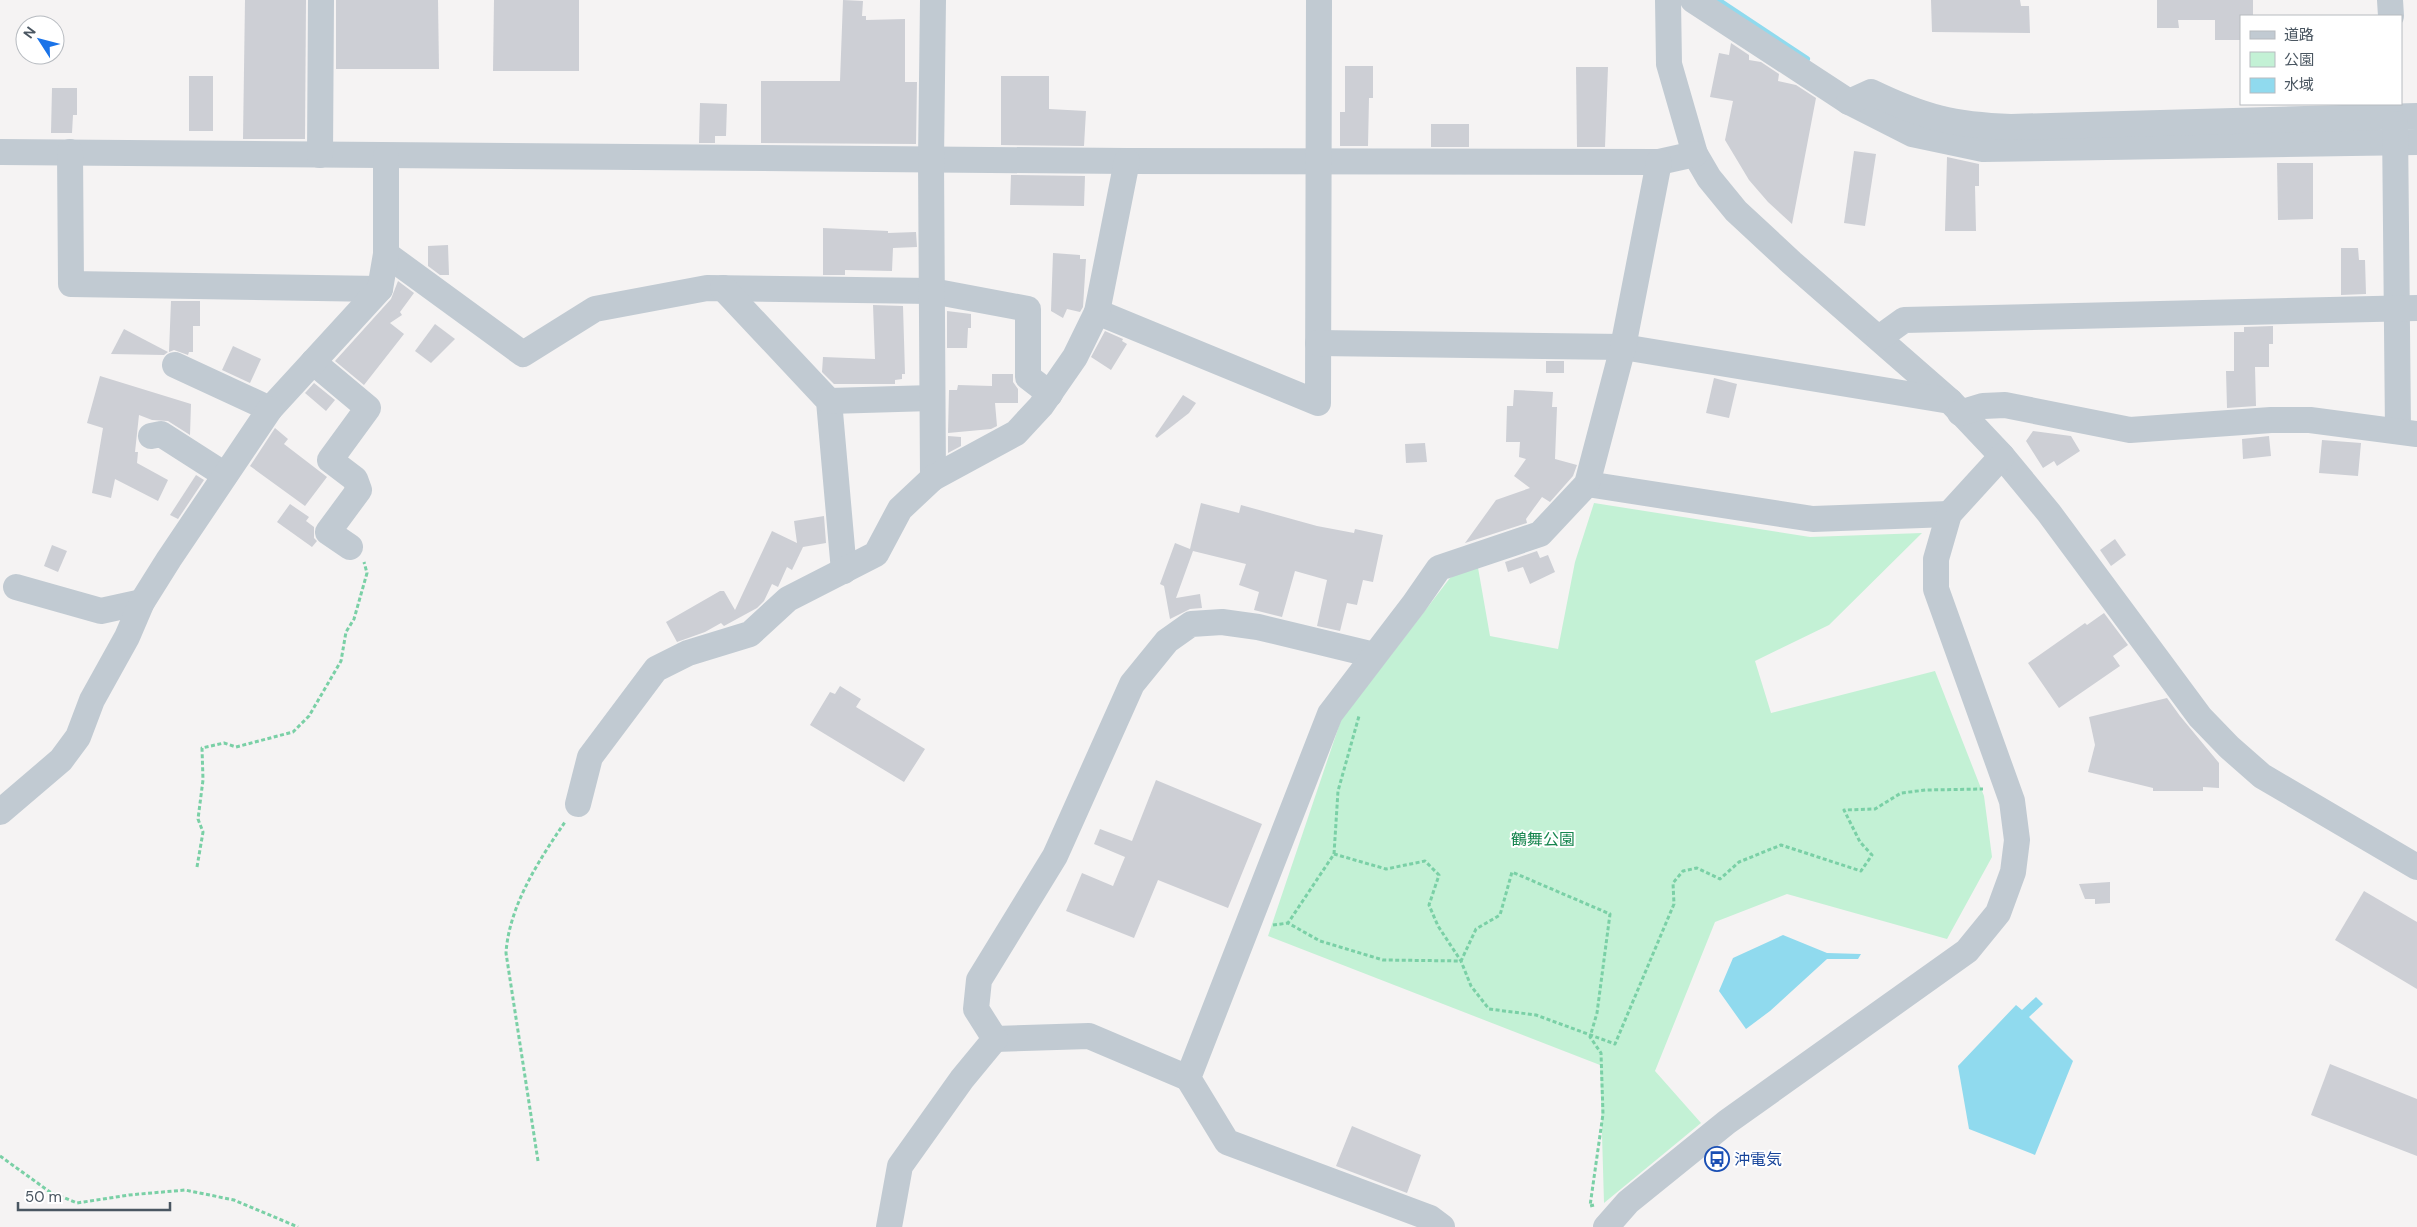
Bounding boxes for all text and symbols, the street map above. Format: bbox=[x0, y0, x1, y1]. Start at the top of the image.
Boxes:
north arrow bbox=[15, 15, 65, 65]
legend bbox=[2240, 15, 2402, 105]
text: N bbox=[19, 23, 40, 42]
text: 道路 bbox=[2284, 25, 2314, 45]
text: 公園 bbox=[2284, 50, 2314, 70]
text: 水域 bbox=[2284, 75, 2314, 95]
park label: 鶴舞公園 bbox=[1511, 829, 1575, 850]
bus stop icon: 沖電気 bbox=[1704, 1146, 1730, 1172]
place label: 沖電気 bbox=[1734, 1149, 1782, 1170]
scale bar bbox=[18, 1180, 170, 1212]
text: 50 m bbox=[25, 1187, 62, 1207]

